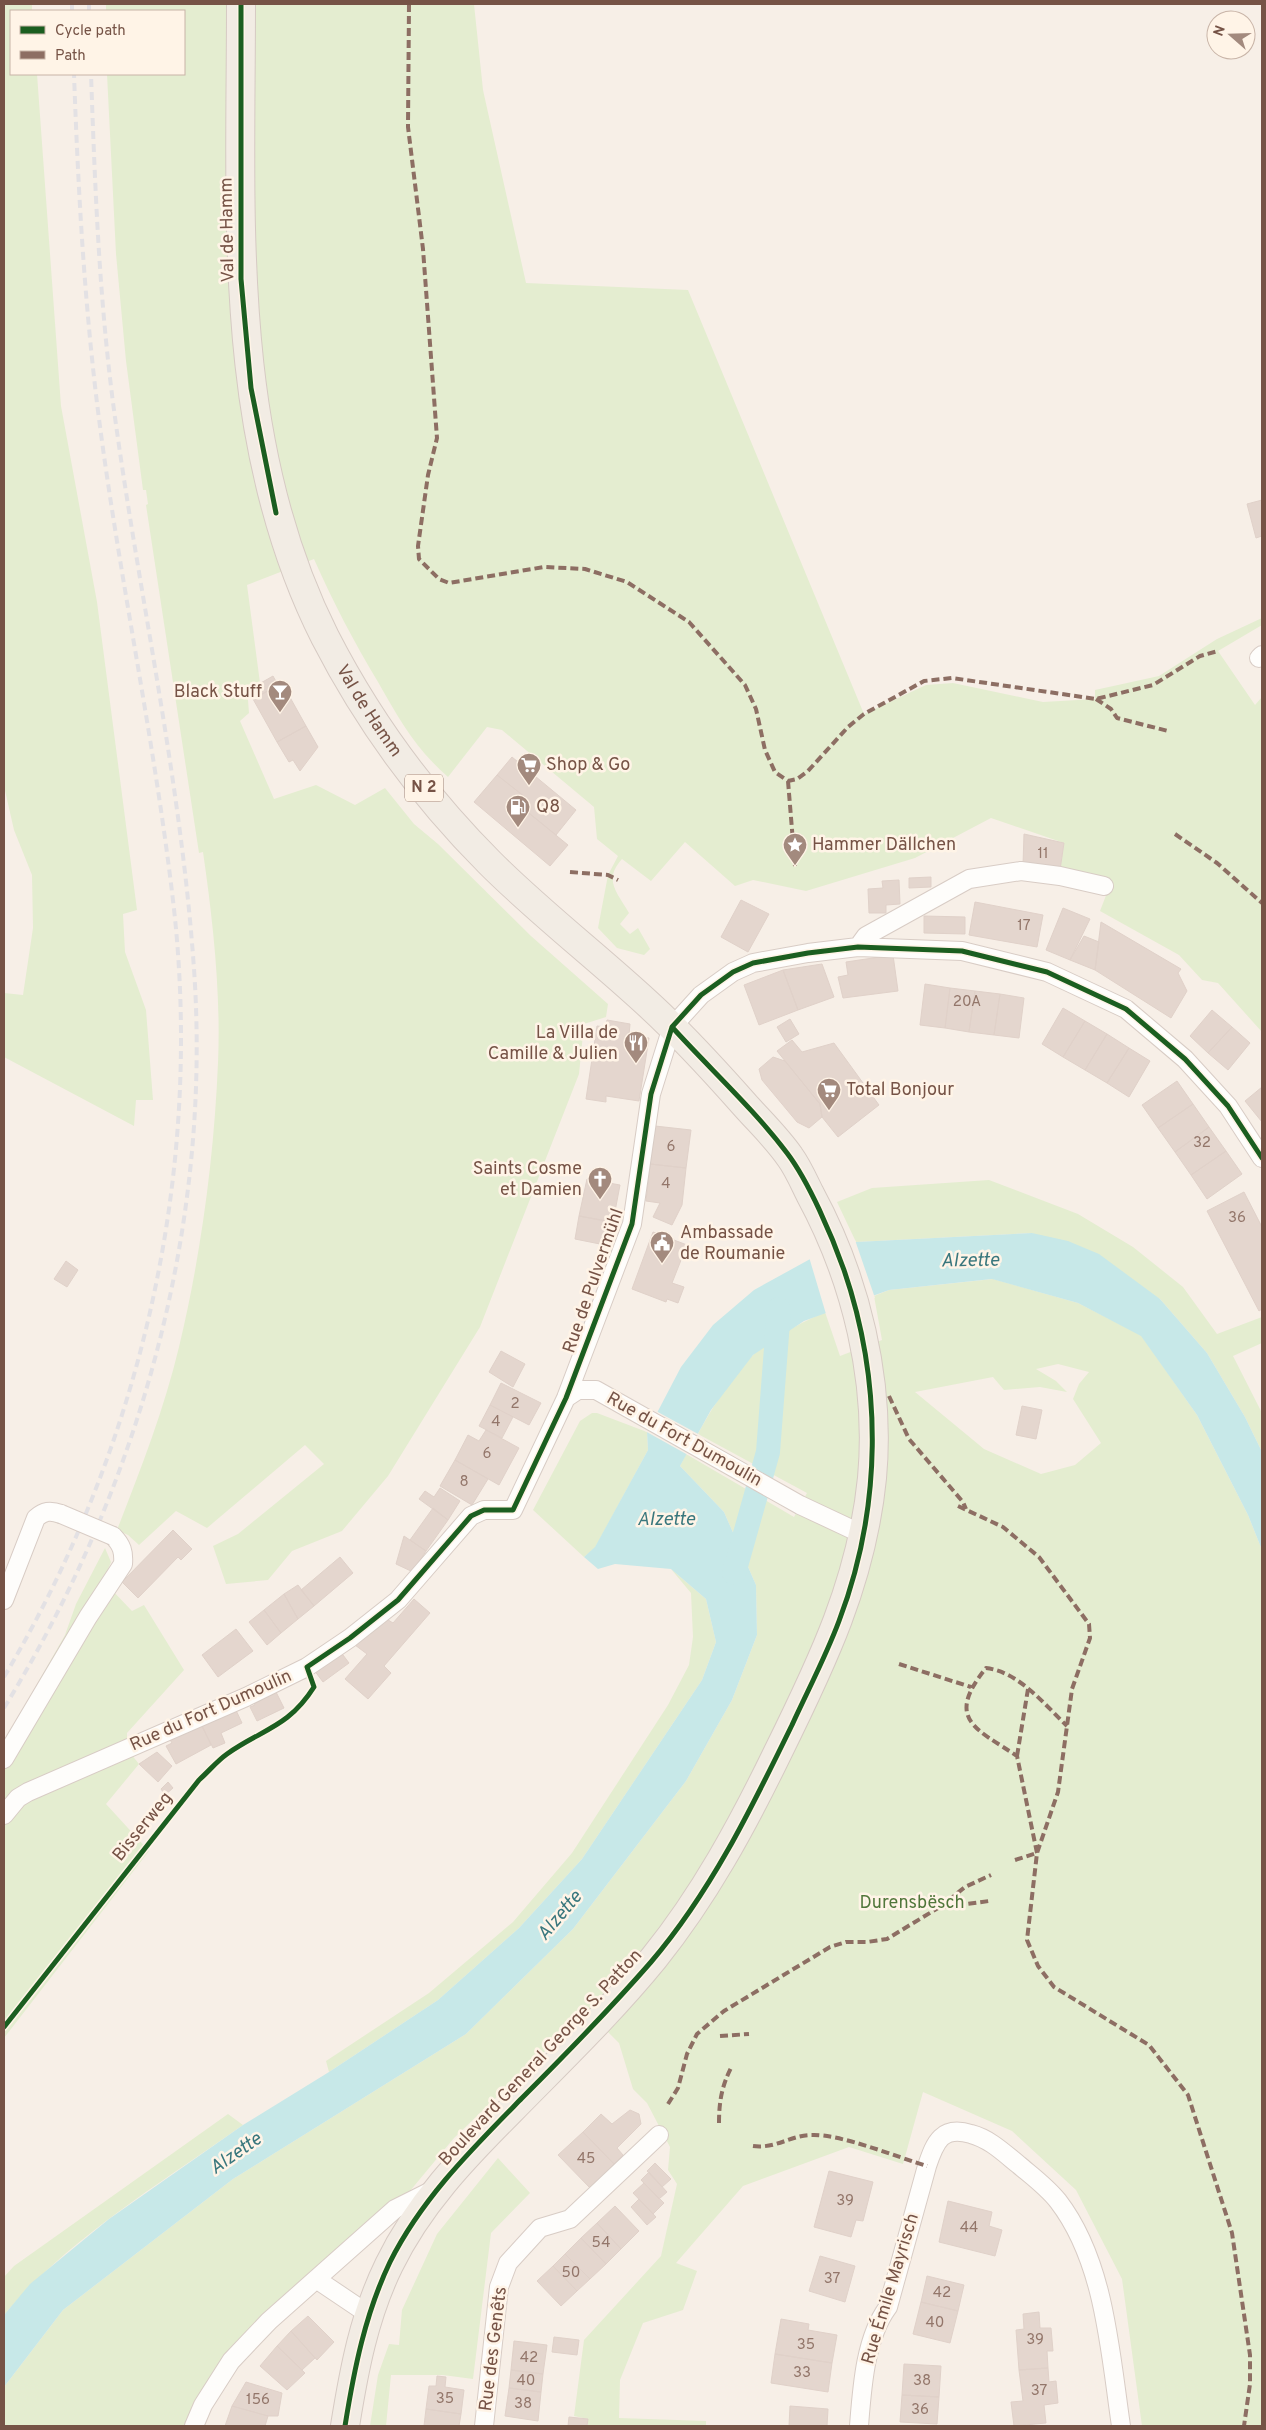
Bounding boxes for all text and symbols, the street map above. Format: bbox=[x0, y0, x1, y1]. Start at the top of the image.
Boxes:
legend bbox=[10, 10, 185, 75]
north arrow bbox=[1206, 10, 1256, 60]
text: Cycle path bbox=[55, 22, 126, 41]
text: N bbox=[1210, 23, 1230, 39]
text: Path bbox=[55, 47, 86, 66]
street label: Val de Hamm bbox=[216, 177, 240, 283]
street label: Val de Hamm bbox=[331, 661, 407, 762]
bar icon: Black Stuff bbox=[267, 679, 293, 713]
place label: Black Stuff bbox=[174, 681, 262, 704]
supermarket icon: Shop & Go bbox=[516, 752, 542, 786]
place label: Shop & Go bbox=[546, 754, 630, 777]
road number: N 2 bbox=[405, 774, 443, 801]
fuel station icon: Q8 bbox=[505, 794, 531, 828]
place label: Q8 bbox=[536, 796, 560, 819]
place icon: Hammer Dällchen bbox=[782, 832, 808, 866]
place label: Hammer Dällchen bbox=[812, 834, 956, 857]
house number: 11 bbox=[1037, 845, 1049, 864]
house number: 17 bbox=[1017, 917, 1031, 936]
house number: 20A bbox=[953, 993, 981, 1012]
place label: La Villa de Camille & Julien bbox=[488, 1022, 618, 1066]
restaurant icon: La Villa de Camille & Julien bbox=[623, 1030, 649, 1064]
supermarket icon: Total Bonjour bbox=[816, 1077, 842, 1111]
place label: Total Bonjour bbox=[846, 1079, 954, 1102]
house number: 32 bbox=[1193, 1134, 1211, 1153]
house number: 6 bbox=[667, 1138, 676, 1157]
place label: Saints Cosme et Damien bbox=[473, 1158, 582, 1202]
church icon: Saints Cosme et Damien bbox=[587, 1166, 613, 1200]
house number: 4 bbox=[661, 1175, 671, 1194]
street label: Rue de Pulvermühl bbox=[558, 1206, 630, 1356]
house number: 36 bbox=[1228, 1209, 1246, 1228]
place label: Ambassade de Roumanie bbox=[680, 1222, 785, 1266]
public building icon: Ambassade de Roumanie bbox=[649, 1230, 675, 1264]
water label: Alzette bbox=[941, 1248, 1000, 1274]
street label: Rue du Fort Dumoulin bbox=[602, 1388, 766, 1492]
house number: 2 bbox=[510, 1395, 520, 1414]
house number: 4 bbox=[491, 1413, 501, 1432]
house number: 6 bbox=[483, 1445, 492, 1464]
house number: 8 bbox=[459, 1473, 469, 1492]
water label: Alzette bbox=[637, 1508, 695, 1532]
street label: Rue du Fort Dumoulin bbox=[127, 1665, 295, 1757]
street label: Bisserweg bbox=[108, 1788, 178, 1866]
water label: Alzette bbox=[532, 1886, 588, 1946]
park label: Durensbësch bbox=[859, 1892, 965, 1915]
street label: Boulevard General George S. Patton bbox=[434, 1945, 648, 2171]
water label: Alzette bbox=[205, 2127, 267, 2181]
house number: 45 bbox=[577, 2150, 595, 2169]
house number: 39 bbox=[836, 2192, 854, 2211]
street label: Rue Émile Mayrisch bbox=[855, 2210, 925, 2367]
house number: 44 bbox=[960, 2219, 978, 2238]
house number: 54 bbox=[592, 2234, 610, 2253]
house number: 50 bbox=[562, 2264, 580, 2283]
house number: 37 bbox=[824, 2270, 841, 2289]
house number: 42 bbox=[933, 2284, 951, 2303]
street label: Rue des Genêts bbox=[475, 2285, 513, 2413]
house number: 40 bbox=[926, 2314, 944, 2333]
house number: 39 bbox=[1026, 2331, 1044, 2350]
house number: 35 bbox=[797, 2336, 815, 2355]
house number: 42 bbox=[520, 2349, 538, 2368]
house number: 33 bbox=[793, 2364, 811, 2383]
house number: 40 bbox=[517, 2372, 535, 2391]
house number: 38 bbox=[913, 2372, 931, 2391]
house number: 37 bbox=[1031, 2382, 1048, 2401]
house number: 35 bbox=[436, 2390, 454, 2409]
house number: 156 bbox=[246, 2391, 270, 2410]
house number: 38 bbox=[514, 2395, 532, 2414]
house number: 36 bbox=[911, 2401, 929, 2420]

